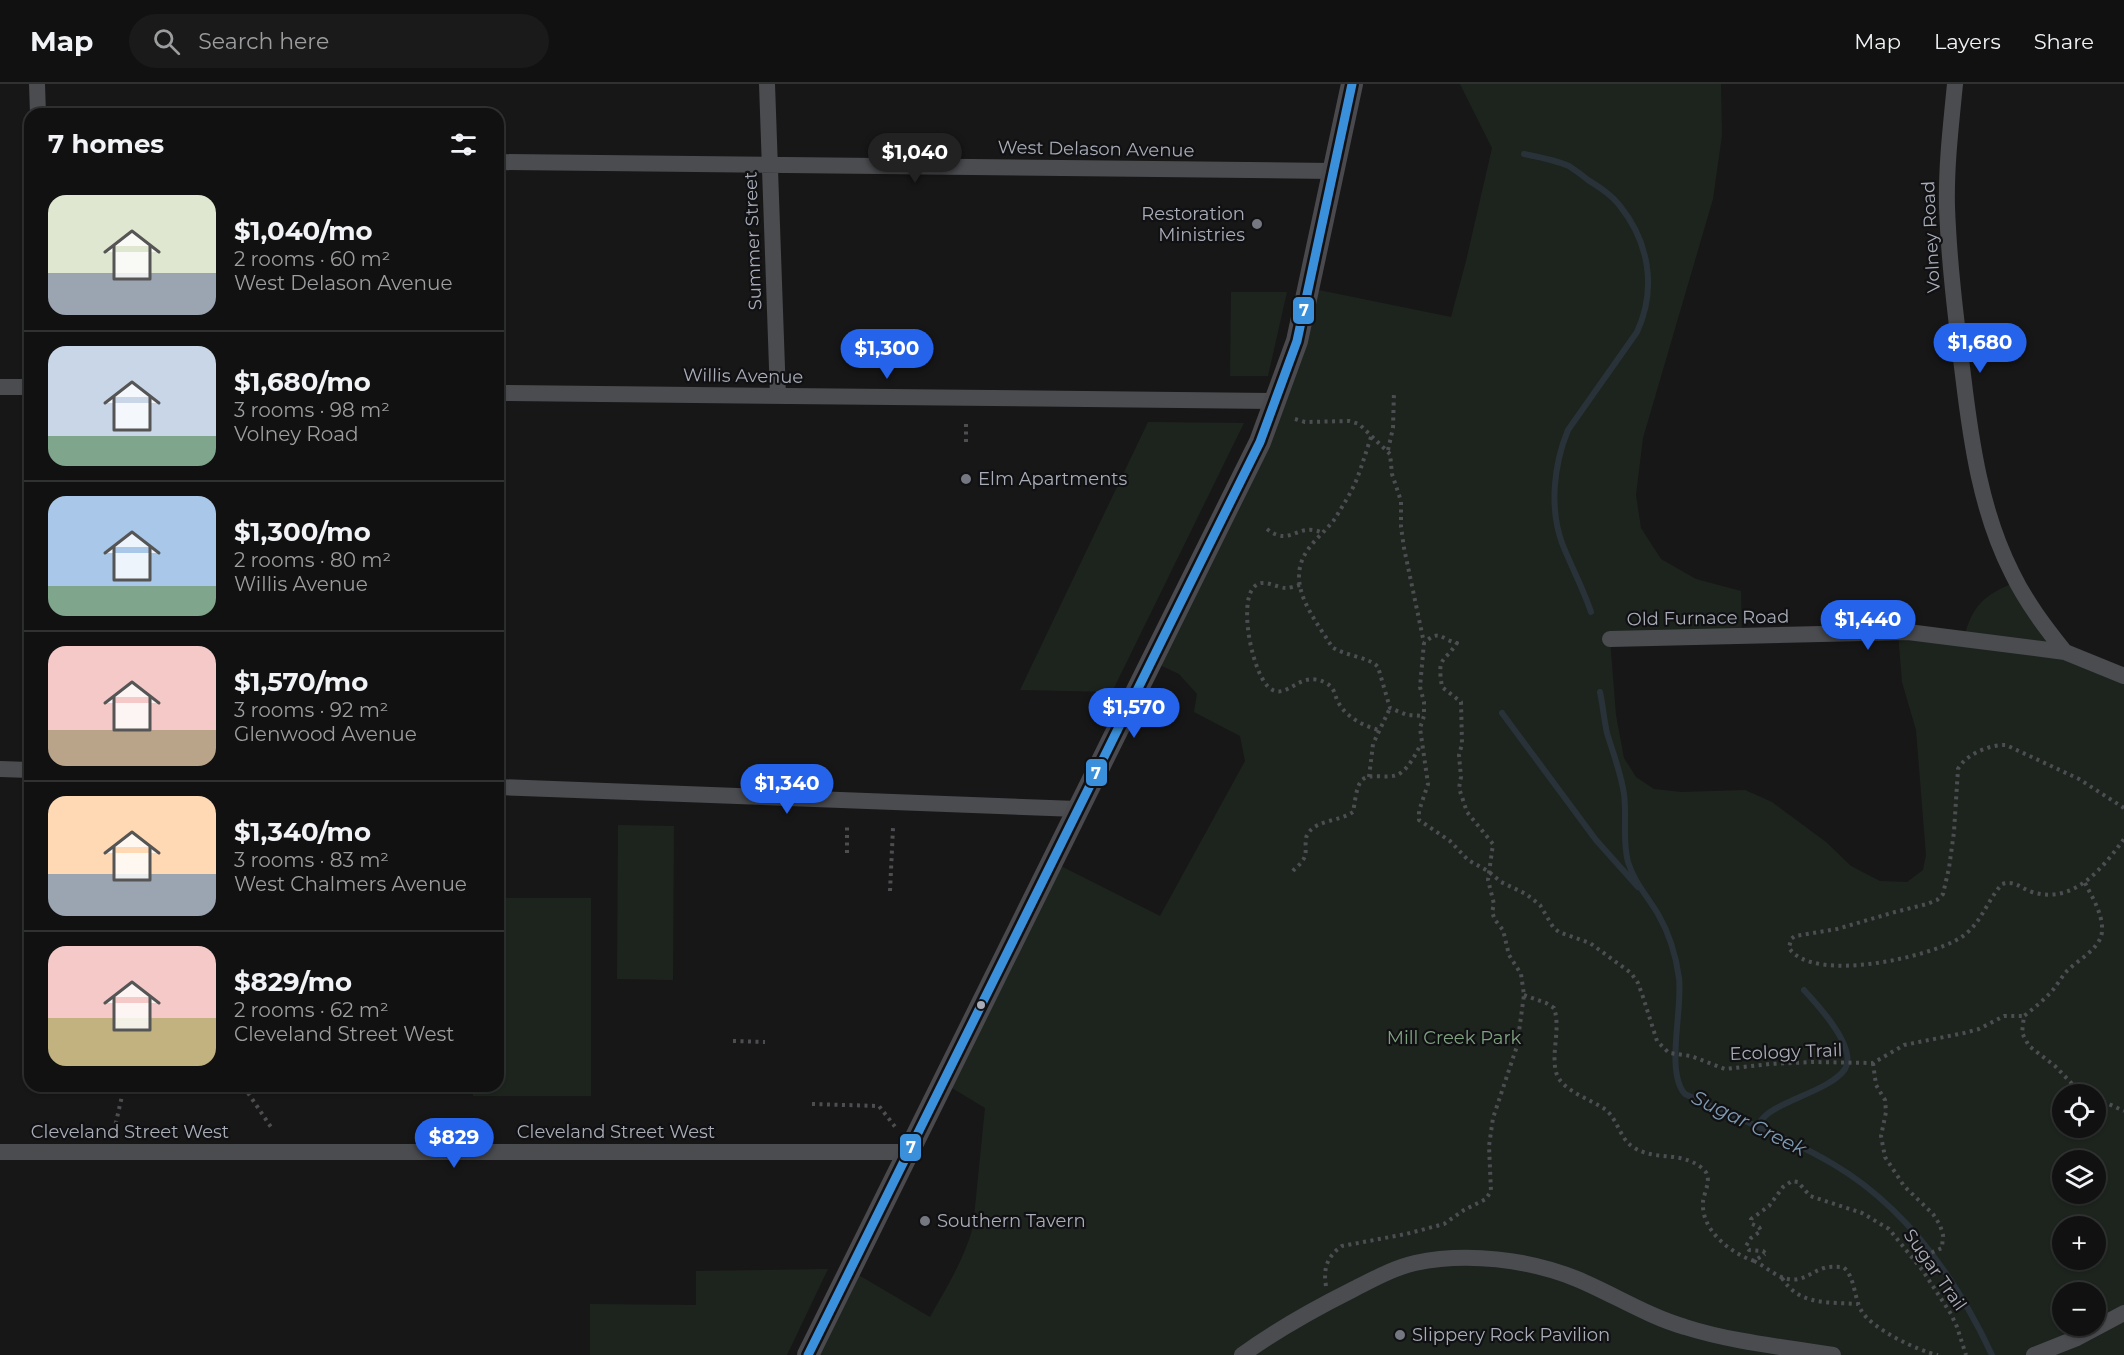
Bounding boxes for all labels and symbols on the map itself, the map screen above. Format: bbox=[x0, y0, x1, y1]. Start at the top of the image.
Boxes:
pin: $1,040 bbox=[866, 133, 964, 184]
street label: West Delason Avenue bbox=[997, 136, 1195, 162]
street label: Summer Street bbox=[740, 171, 766, 311]
street label: Volney Road bbox=[1917, 180, 1945, 294]
place label: Restoration Ministries bbox=[1141, 203, 1245, 246]
marker: Restoration Ministries bbox=[1250, 217, 1264, 231]
line badge: 7 bbox=[1292, 296, 1315, 325]
text: 7 bbox=[1299, 301, 1309, 320]
pin: $1,680 bbox=[1931, 323, 2029, 374]
pin: $1,300 bbox=[838, 329, 936, 380]
street label: Willis Avenue bbox=[683, 364, 804, 388]
place label: Elm Apartments bbox=[978, 468, 1128, 490]
marker: Elm Apartments bbox=[959, 472, 973, 486]
pin: $1,440 bbox=[1819, 600, 1917, 651]
street label: Old Furnace Road bbox=[1627, 606, 1789, 630]
pin: $1,570 bbox=[1085, 688, 1183, 739]
line badge: 7 bbox=[1085, 758, 1108, 787]
pin: $1,340 bbox=[738, 764, 836, 815]
text: 7 bbox=[1091, 764, 1101, 783]
unlabelled marker bbox=[975, 999, 987, 1011]
park label: Mill Creek Park bbox=[1387, 1027, 1521, 1049]
street label: Ecology Trail bbox=[1729, 1039, 1843, 1065]
water label: Sugar Creek bbox=[1688, 1085, 1811, 1162]
pin: $829 bbox=[418, 1118, 490, 1169]
street label: Cleveland Street West bbox=[31, 1121, 229, 1143]
street label: Cleveland Street West bbox=[517, 1121, 715, 1143]
line badge: 7 bbox=[899, 1133, 922, 1162]
text: 7 bbox=[906, 1138, 916, 1157]
place label: Southern Tavern bbox=[937, 1210, 1086, 1232]
marker: Southern Tavern bbox=[918, 1214, 932, 1228]
street label: Sugar Trail bbox=[1899, 1225, 1971, 1315]
place label: Slippery Rock Pavilion bbox=[1412, 1324, 1610, 1346]
marker: Slippery Rock Pavilion bbox=[1393, 1328, 1407, 1342]

